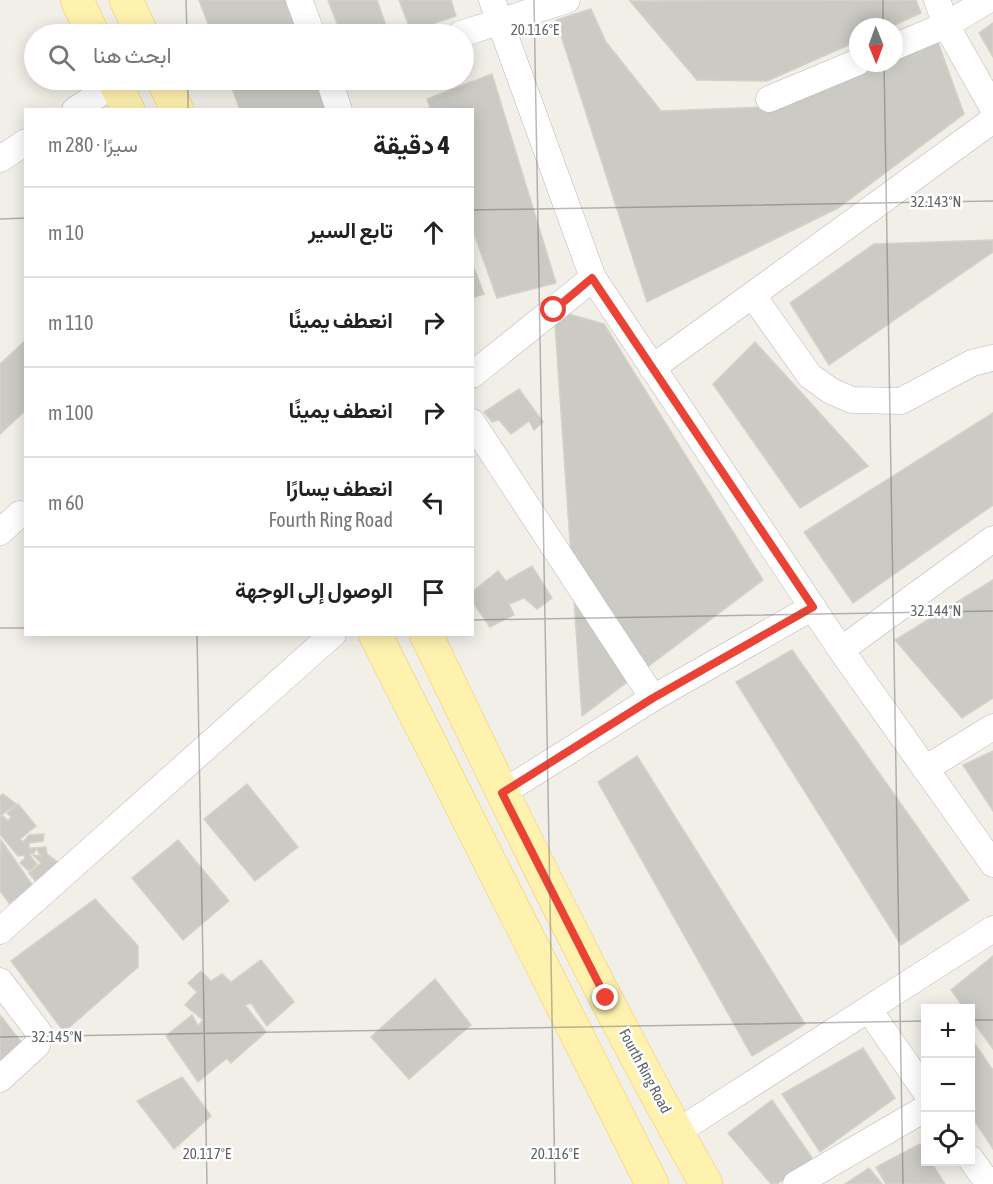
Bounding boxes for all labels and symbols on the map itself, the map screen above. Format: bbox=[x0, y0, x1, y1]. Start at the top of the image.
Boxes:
north arrow bbox=[849, 18, 903, 72]
text: 20.116°E bbox=[511, 21, 560, 38]
text: 32.143°N bbox=[911, 193, 961, 210]
route start bbox=[540, 296, 566, 322]
text: 32.144°N bbox=[911, 602, 961, 619]
route end bbox=[592, 984, 618, 1010]
street label: Fourth Ring Road bbox=[616, 1026, 675, 1116]
text: 32.145°N bbox=[32, 1028, 82, 1045]
text: 20.117°E bbox=[183, 1145, 232, 1162]
text: 20.116°E bbox=[531, 1145, 580, 1162]

